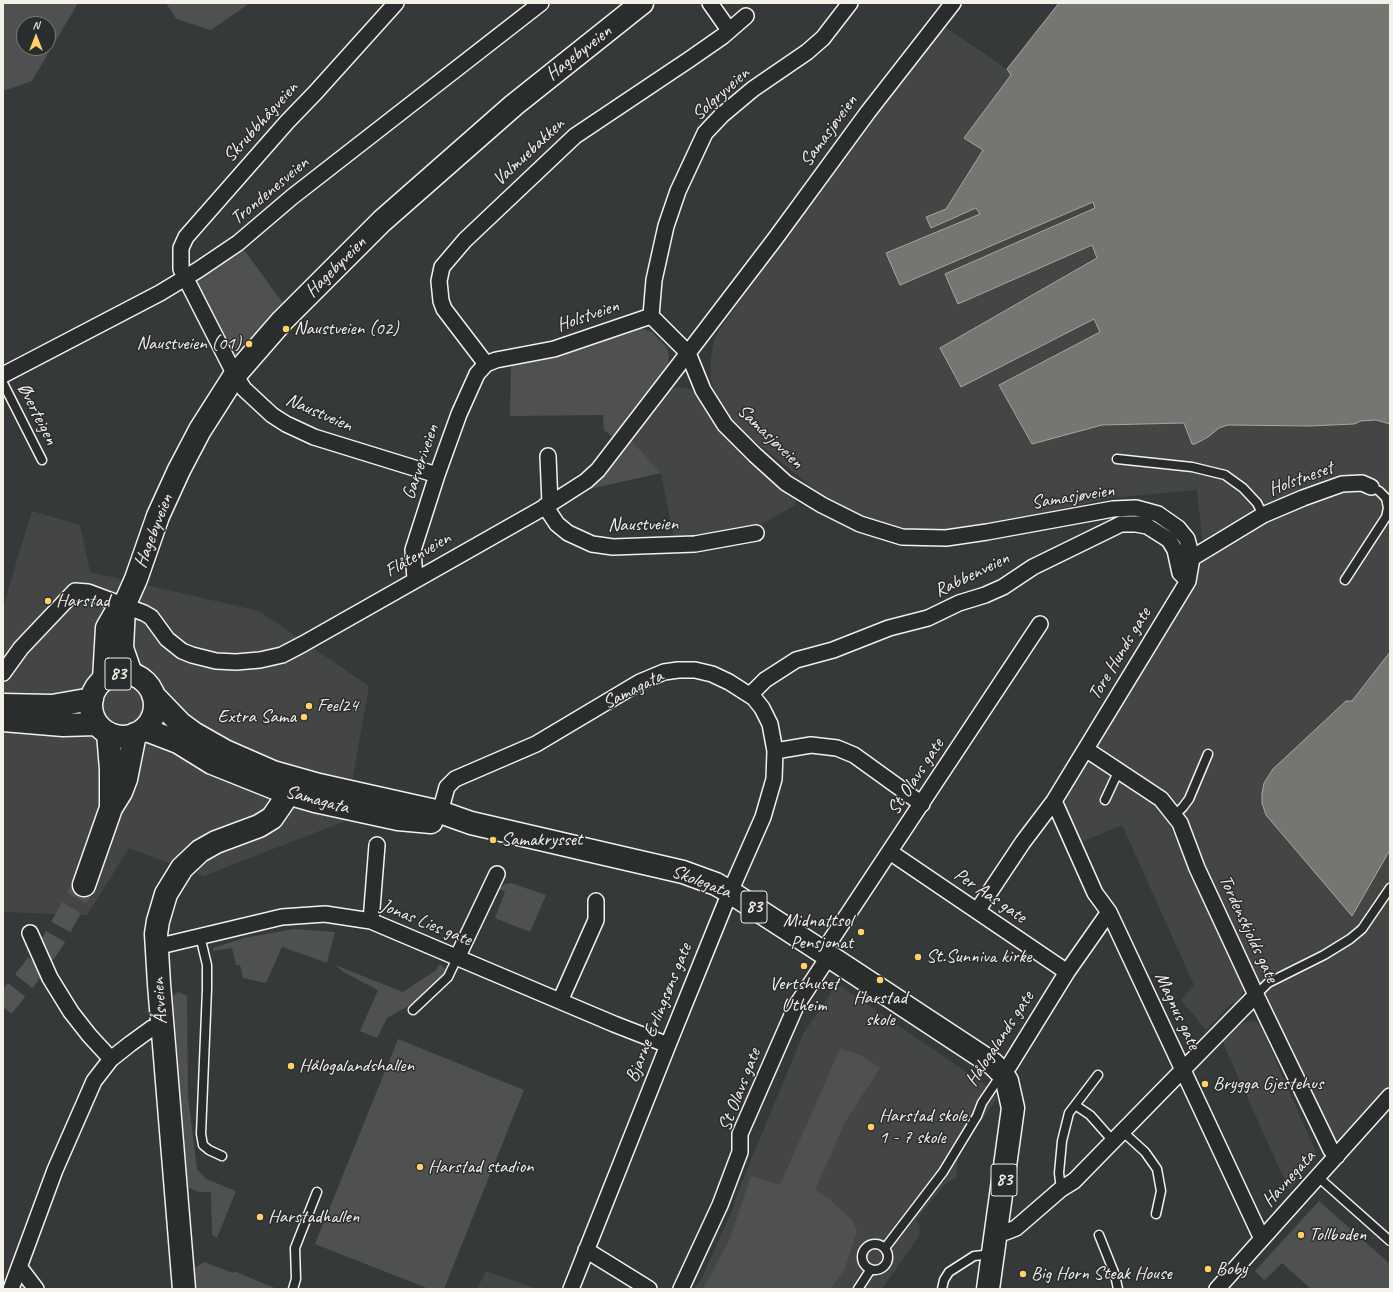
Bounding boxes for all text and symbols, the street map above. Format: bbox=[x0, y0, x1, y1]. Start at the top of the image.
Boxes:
north arrow bbox=[16, 16, 56, 56]
text: N bbox=[33, 18, 39, 32]
street label: Hagebyveien bbox=[541, 20, 617, 86]
street label: Solgryveien bbox=[687, 62, 755, 126]
street label: Skrubbhågveien bbox=[219, 77, 303, 167]
street label: Samasjøveien bbox=[795, 91, 863, 171]
street label: Valmuebakken bbox=[488, 113, 570, 191]
street label: Trondenesveien bbox=[226, 152, 314, 230]
street label: Hagebyveien bbox=[301, 232, 371, 302]
street label: Holstveien bbox=[554, 295, 622, 337]
place label: Naustveien (02) bbox=[294, 318, 398, 340]
marker: Naustveien (02) bbox=[281, 324, 291, 334]
place label: Naustveien (01) bbox=[137, 333, 241, 355]
marker: Naustveien (01) bbox=[244, 339, 254, 349]
street label: Øverteigen bbox=[12, 379, 62, 449]
street label: Naustveien bbox=[282, 389, 356, 437]
street label: Samasjøveien bbox=[732, 400, 808, 474]
street label: Garveriveien bbox=[398, 421, 444, 503]
street label: Holstneset bbox=[1266, 457, 1336, 501]
street label: Samasjøveien bbox=[1030, 479, 1116, 515]
street label: Hagebyveien bbox=[129, 491, 179, 571]
street label: Naustveien bbox=[608, 513, 678, 537]
street label: Flåtenveien bbox=[381, 527, 455, 583]
street label: Rabbenveien bbox=[931, 547, 1013, 603]
place label: Harstad bbox=[56, 590, 110, 612]
marker: Harstad bbox=[43, 596, 53, 606]
street label: Tore Hunds gate bbox=[1084, 604, 1156, 704]
road number: 83 bbox=[105, 658, 131, 690]
street label: Samagata bbox=[599, 665, 667, 715]
place label: Feel24 bbox=[317, 695, 358, 717]
marker: Feel24 bbox=[304, 701, 314, 711]
place label: Extra Sama bbox=[218, 706, 296, 728]
marker: Extra Sama bbox=[299, 712, 309, 722]
street label: St Olavs gate bbox=[883, 734, 949, 820]
street label: Samagata bbox=[283, 781, 351, 819]
place label: Samakrysset bbox=[501, 829, 582, 851]
marker: Samakrysset bbox=[488, 835, 498, 845]
street label: Skolegata bbox=[668, 860, 734, 904]
street label: Per Aas gate bbox=[949, 863, 1031, 929]
street label: Tordenskjolds gate bbox=[1213, 872, 1283, 986]
road number: 83 bbox=[741, 891, 767, 923]
street label: Jonas Lies gate bbox=[377, 894, 475, 952]
place label: Midnattsol Pensjonat bbox=[783, 910, 853, 954]
marker: Midnattsol Pensjonat bbox=[856, 927, 866, 937]
street label: Bjarne Erlingsøns gate bbox=[621, 940, 697, 1086]
place label: St.Sunniva kirke bbox=[926, 946, 1032, 968]
marker: St.Sunniva kirke bbox=[913, 952, 923, 962]
marker: Vertshuset Utheim bbox=[799, 961, 809, 971]
street label: Magnus gate bbox=[1149, 969, 1205, 1053]
place label: Vertshuset Utheim bbox=[769, 973, 839, 1017]
marker: Harstad skole bbox=[875, 975, 885, 985]
street label: Åsveien bbox=[147, 977, 173, 1025]
place label: Harstad skole bbox=[853, 987, 907, 1031]
street label: Hålogalands gate bbox=[961, 987, 1039, 1091]
street label: St Olavs gate bbox=[714, 1045, 766, 1135]
place label: Hålogalandshallen bbox=[299, 1055, 414, 1077]
marker: Hålogalandshallen bbox=[286, 1061, 296, 1071]
place label: Brygga Gjestehus bbox=[1213, 1073, 1323, 1095]
marker: Brygga Gjestehus bbox=[1200, 1079, 1210, 1089]
place label: Harstad skole, 1 - 7 skole bbox=[879, 1105, 971, 1149]
marker: Harstad skole, 1 - 7 skole bbox=[866, 1122, 876, 1132]
street label: Havnegata bbox=[1258, 1146, 1320, 1212]
place label: Harstad stadion bbox=[428, 1156, 534, 1178]
marker: Harstad stadion bbox=[415, 1162, 425, 1172]
road number: 83 bbox=[991, 1164, 1017, 1196]
place label: Harstadhallen bbox=[268, 1206, 359, 1228]
marker: Harstadhallen bbox=[255, 1212, 265, 1222]
place label: Tollboden bbox=[1309, 1224, 1366, 1246]
marker: Tollboden bbox=[1296, 1230, 1306, 1240]
place label: Boby bbox=[1216, 1258, 1247, 1280]
place label: Big Horn Steak House bbox=[1031, 1263, 1172, 1285]
marker: Boby bbox=[1203, 1264, 1213, 1274]
marker: Big Horn Steak House bbox=[1018, 1269, 1028, 1279]

